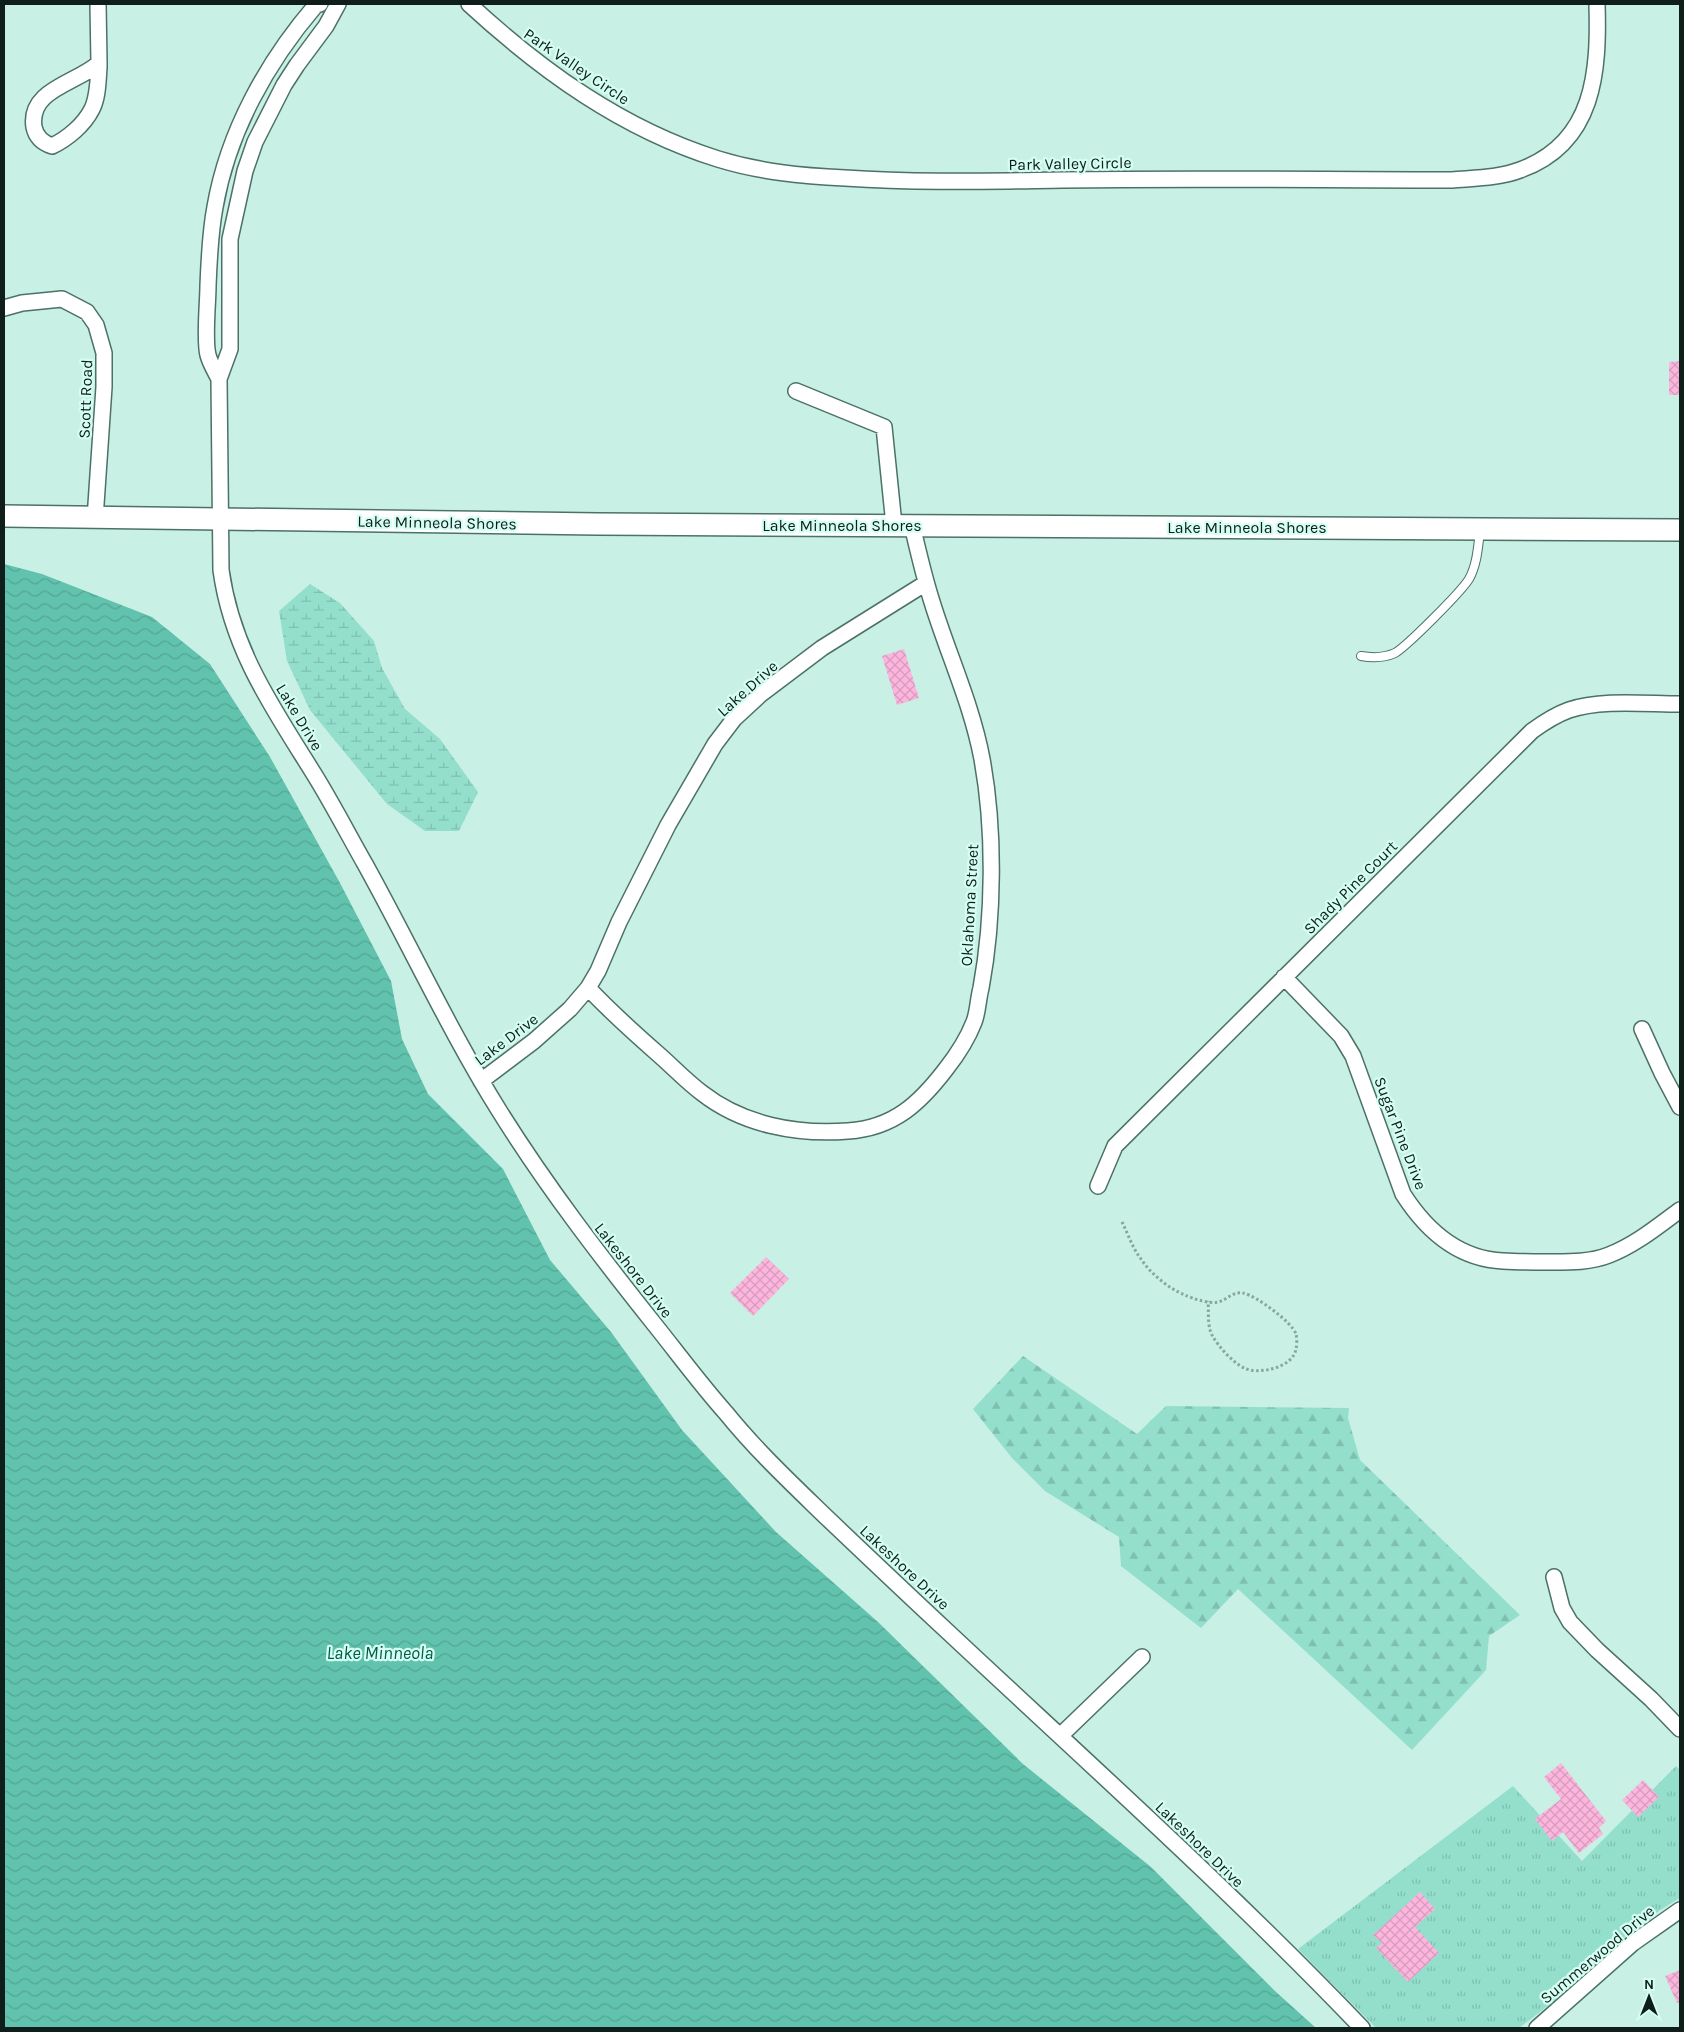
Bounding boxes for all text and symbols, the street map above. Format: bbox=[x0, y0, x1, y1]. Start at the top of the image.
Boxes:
street label: Park Valley Circle bbox=[520, 24, 633, 109]
street label: Park Valley Circle bbox=[1008, 153, 1132, 174]
street label: Scott Road bbox=[75, 359, 96, 439]
street label: Lake Minneola Shores bbox=[357, 512, 517, 533]
street label: Lake Minneola Shores bbox=[762, 516, 922, 535]
street label: Lake Minneola Shores bbox=[1167, 518, 1327, 537]
street label: Lake Drive bbox=[713, 656, 781, 720]
street label: Lake Drive bbox=[272, 680, 327, 754]
street label: Shady Pine Court bbox=[1300, 837, 1401, 938]
street label: Oklahoma Street bbox=[957, 843, 982, 967]
street label: Lake Drive bbox=[471, 1009, 542, 1069]
street label: Sugar Pine Drive bbox=[1370, 1074, 1431, 1192]
street label: Lakeshore Drive bbox=[591, 1219, 677, 1322]
street label: Lakeshore Drive bbox=[856, 1521, 953, 1614]
water label: Lake Minneola bbox=[327, 1642, 433, 1664]
street label: Lakeshore Drive bbox=[1152, 1797, 1248, 1891]
street label: Summerwood Drive bbox=[1536, 1901, 1658, 2008]
north arrow bbox=[1624, 1972, 1674, 2022]
text: N bbox=[1644, 1976, 1654, 1993]

